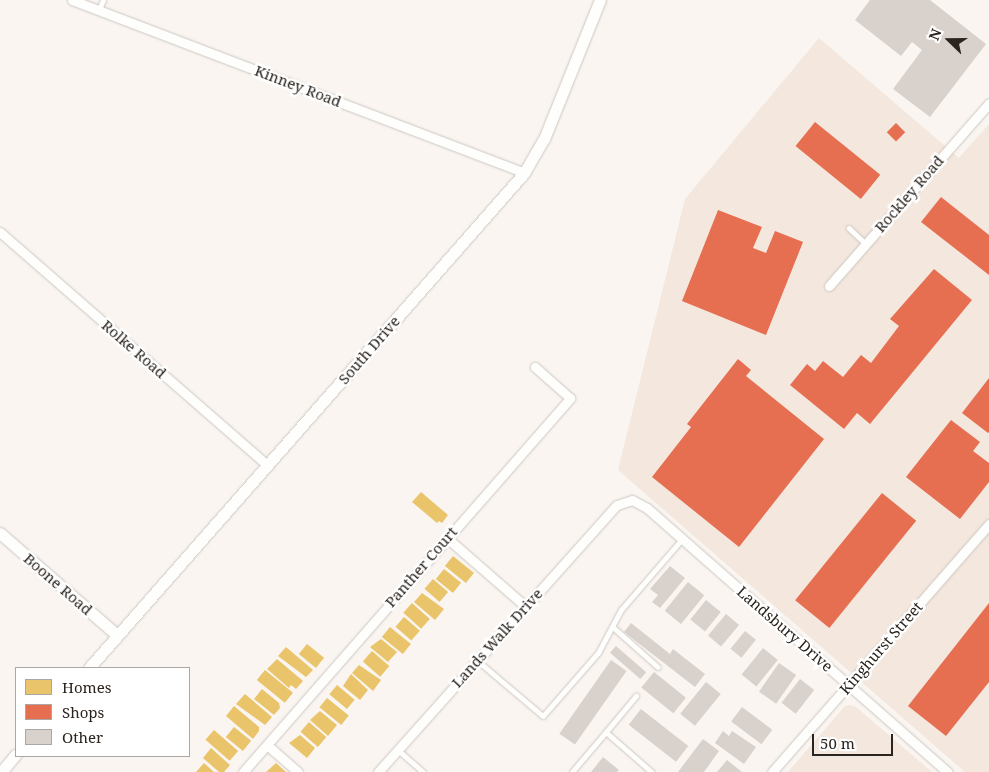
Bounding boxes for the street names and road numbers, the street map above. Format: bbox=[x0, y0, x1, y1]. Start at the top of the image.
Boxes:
street label: Kinney Road bbox=[252, 61, 344, 111]
street label: Rockley Road bbox=[871, 152, 947, 236]
street label: South Drive bbox=[334, 312, 404, 388]
street label: Rolke Road bbox=[98, 316, 170, 382]
street label: Panther Court bbox=[381, 523, 461, 611]
street label: Boone Road bbox=[20, 549, 96, 619]
street label: Landsbury Drive bbox=[733, 582, 837, 676]
street label: Lands Walk Drive bbox=[448, 585, 546, 691]
street label: Kinghurst Street bbox=[836, 598, 926, 698]

